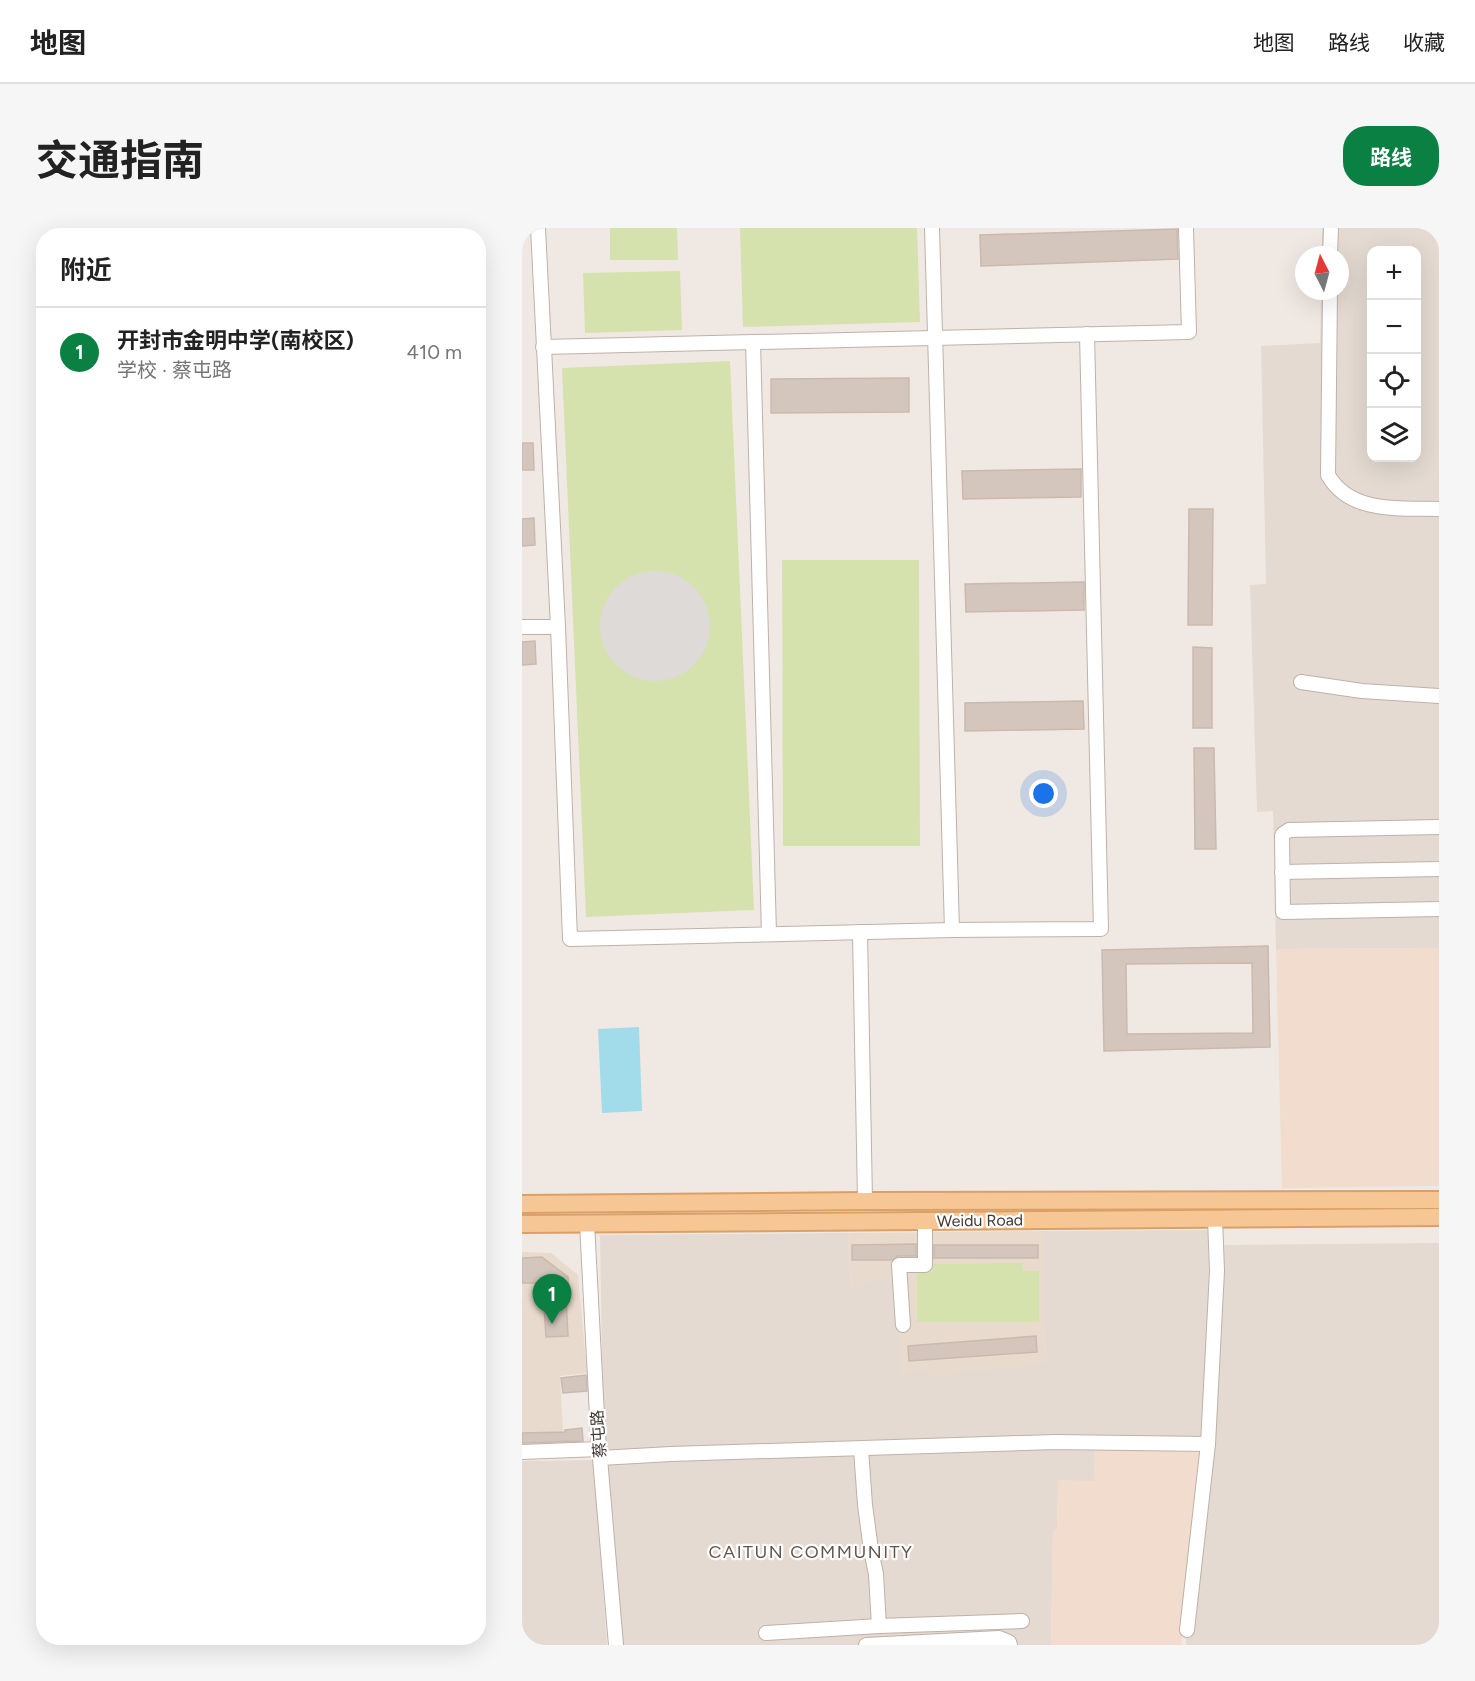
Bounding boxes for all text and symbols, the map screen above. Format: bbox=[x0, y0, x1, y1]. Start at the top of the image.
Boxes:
text: 地图 bbox=[30, 26, 86, 60]
text: 地图 bbox=[1253, 30, 1295, 55]
text: 路线 bbox=[1328, 30, 1370, 55]
text: 收藏 bbox=[1403, 30, 1445, 55]
button: 路线 bbox=[1343, 126, 1439, 186]
text: 交通指南 bbox=[36, 135, 204, 186]
north arrow bbox=[1295, 246, 1349, 300]
map controls bbox=[1367, 246, 1421, 462]
button: + bbox=[1367, 246, 1421, 300]
text: 附近 bbox=[60, 254, 112, 286]
button: − bbox=[1367, 300, 1421, 354]
text: 开封市金明中学(南校区) bbox=[117, 327, 354, 354]
text: 1 bbox=[75, 340, 84, 364]
text: 410 m bbox=[407, 340, 462, 364]
button: locate bbox=[1367, 354, 1421, 408]
text: 学校 · 蔡屯路 bbox=[117, 358, 232, 382]
button: layers bbox=[1367, 408, 1421, 462]
your location bbox=[1029, 779, 1058, 808]
street label: Weidu Road bbox=[937, 1210, 1023, 1231]
pin: 1 bbox=[532, 1274, 572, 1324]
street label: 蔡屯路 bbox=[587, 1409, 610, 1459]
district label: CAITUN COMMUNITY bbox=[709, 1541, 913, 1563]

